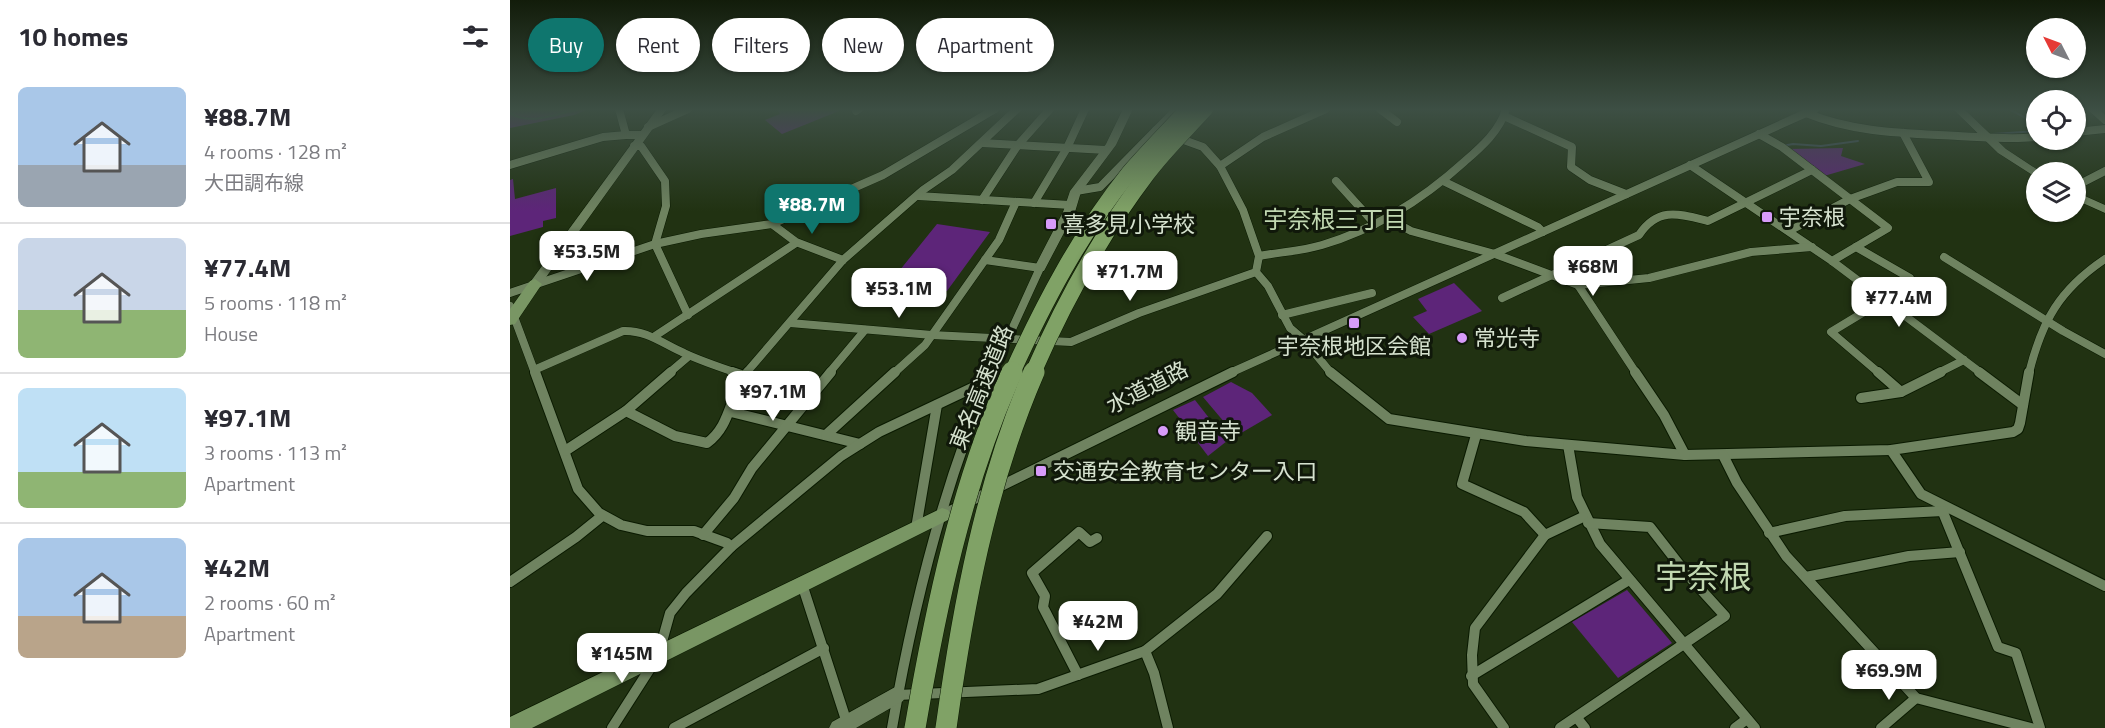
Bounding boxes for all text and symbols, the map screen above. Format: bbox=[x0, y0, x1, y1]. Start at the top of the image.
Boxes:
text: 10 homes bbox=[18, 17, 128, 56]
chip: Buy bbox=[528, 18, 604, 72]
chip: Rent bbox=[616, 18, 700, 72]
chip: Filters bbox=[712, 18, 810, 72]
chip: New bbox=[822, 18, 904, 72]
chip: Apartment bbox=[916, 18, 1054, 72]
north arrow bbox=[2026, 18, 2086, 78]
map controls bbox=[2026, 18, 2086, 222]
icon: filters bbox=[459, 20, 492, 53]
button: locate bbox=[2026, 90, 2086, 150]
text: ¥88.7M bbox=[204, 97, 291, 136]
icon: home bbox=[66, 111, 138, 183]
text: 4 rooms · 128 m² bbox=[204, 136, 347, 167]
button: layers bbox=[2026, 162, 2086, 222]
text: 大田調布線 bbox=[204, 167, 304, 198]
pin: ¥88.7M bbox=[763, 184, 861, 235]
text: ¥88.7M bbox=[778, 188, 846, 219]
place label: 宇奈根 bbox=[1779, 200, 1845, 234]
district label: 宇奈根三丁目 bbox=[1263, 201, 1407, 237]
place label: 喜多見小学校 bbox=[1063, 207, 1195, 241]
marker: 宇奈根 bbox=[1760, 210, 1774, 224]
marker: 喜多見小学校 bbox=[1044, 217, 1058, 231]
pin: ¥53.5M bbox=[538, 231, 636, 282]
text: ¥53.5M bbox=[553, 235, 621, 266]
pin: ¥68M bbox=[1557, 246, 1629, 297]
text: ¥77.4M bbox=[204, 248, 291, 287]
text: ¥68M bbox=[1568, 250, 1618, 281]
pin: ¥71.7M bbox=[1081, 251, 1179, 302]
text: ¥71.7M bbox=[1096, 255, 1164, 286]
icon: home bbox=[66, 262, 138, 334]
pin: ¥53.1M bbox=[850, 268, 948, 319]
text: ¥53.1M bbox=[865, 272, 933, 303]
pin: ¥77.4M bbox=[1850, 277, 1948, 328]
text: ¥77.4M bbox=[1865, 281, 1933, 312]
text: 5 rooms · 118 m² bbox=[204, 287, 347, 318]
marker: 宇奈根地区会館 bbox=[1347, 316, 1361, 330]
text: House bbox=[204, 318, 258, 349]
street label: 東名高速道路 bbox=[941, 319, 1021, 455]
place label: 常光寺 bbox=[1474, 321, 1540, 355]
place label: 宇奈根地区会館 bbox=[1277, 329, 1431, 363]
marker: 常光寺 bbox=[1455, 331, 1469, 345]
street label: 水道道路 bbox=[1100, 352, 1194, 422]
pin: ¥97.1M bbox=[724, 371, 822, 422]
text: ¥97.1M bbox=[739, 375, 807, 406]
text: ¥97.1M bbox=[204, 398, 291, 437]
icon: home bbox=[66, 412, 138, 484]
place label: 観音寺 bbox=[1175, 414, 1241, 448]
marker: 観音寺 bbox=[1156, 424, 1170, 438]
text: 3 rooms · 113 m² bbox=[204, 437, 347, 468]
place label: 交通安全教育センター入口 bbox=[1053, 454, 1317, 488]
marker: 交通安全教育センター入口 bbox=[1034, 464, 1048, 478]
text: Apartment bbox=[204, 468, 295, 499]
text: ¥42M bbox=[204, 548, 270, 587]
district label: 宇奈根 bbox=[1655, 552, 1751, 600]
icon: home bbox=[66, 562, 138, 634]
text: 2 rooms · 60 m² bbox=[204, 587, 336, 618]
pin: ¥42M bbox=[1062, 601, 1134, 652]
text: ¥42M bbox=[1073, 605, 1123, 636]
text: Apartment bbox=[204, 618, 295, 649]
pin: ¥145M bbox=[580, 633, 664, 684]
text: ¥145M bbox=[591, 637, 653, 668]
pin: ¥69.9M bbox=[1840, 650, 1938, 701]
text: ¥69.9M bbox=[1855, 654, 1923, 685]

